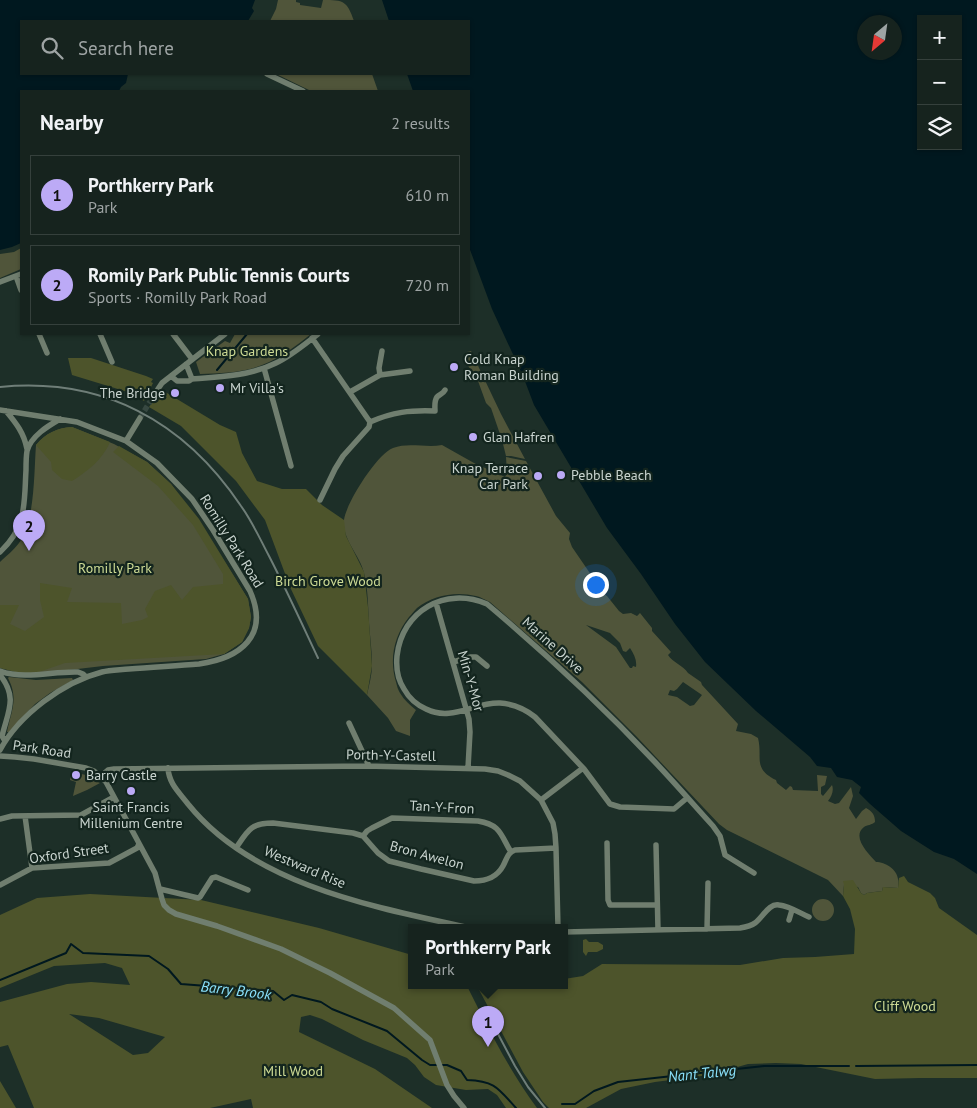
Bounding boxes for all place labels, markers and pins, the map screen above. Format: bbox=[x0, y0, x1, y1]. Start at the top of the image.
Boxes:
place label: Cold Knap Roman Building bbox=[464, 350, 559, 384]
marker: Cold Knap Roman Building bbox=[448, 361, 460, 373]
place label: Mr Villa's bbox=[230, 379, 284, 397]
marker: Mr Villa's bbox=[214, 382, 226, 394]
place label: The Bridge bbox=[100, 384, 165, 402]
marker: The Bridge bbox=[169, 387, 181, 399]
place label: Glan Hafren bbox=[483, 428, 554, 446]
marker: Glan Hafren bbox=[467, 431, 479, 443]
place label: Knap Terrace Car Park bbox=[452, 459, 528, 493]
place label: Pebble Beach bbox=[571, 466, 652, 484]
marker: Pebble Beach bbox=[555, 469, 567, 481]
marker: Knap Terrace Car Park bbox=[532, 470, 544, 482]
pin: 2 bbox=[13, 510, 45, 551]
place label: Barry Castle bbox=[86, 766, 157, 784]
marker: Barry Castle bbox=[70, 769, 82, 781]
marker: Saint Francis Millenium Centre bbox=[125, 785, 137, 797]
place label: Saint Francis Millenium Centre bbox=[79, 798, 183, 832]
pin: 1 bbox=[472, 1006, 504, 1047]

